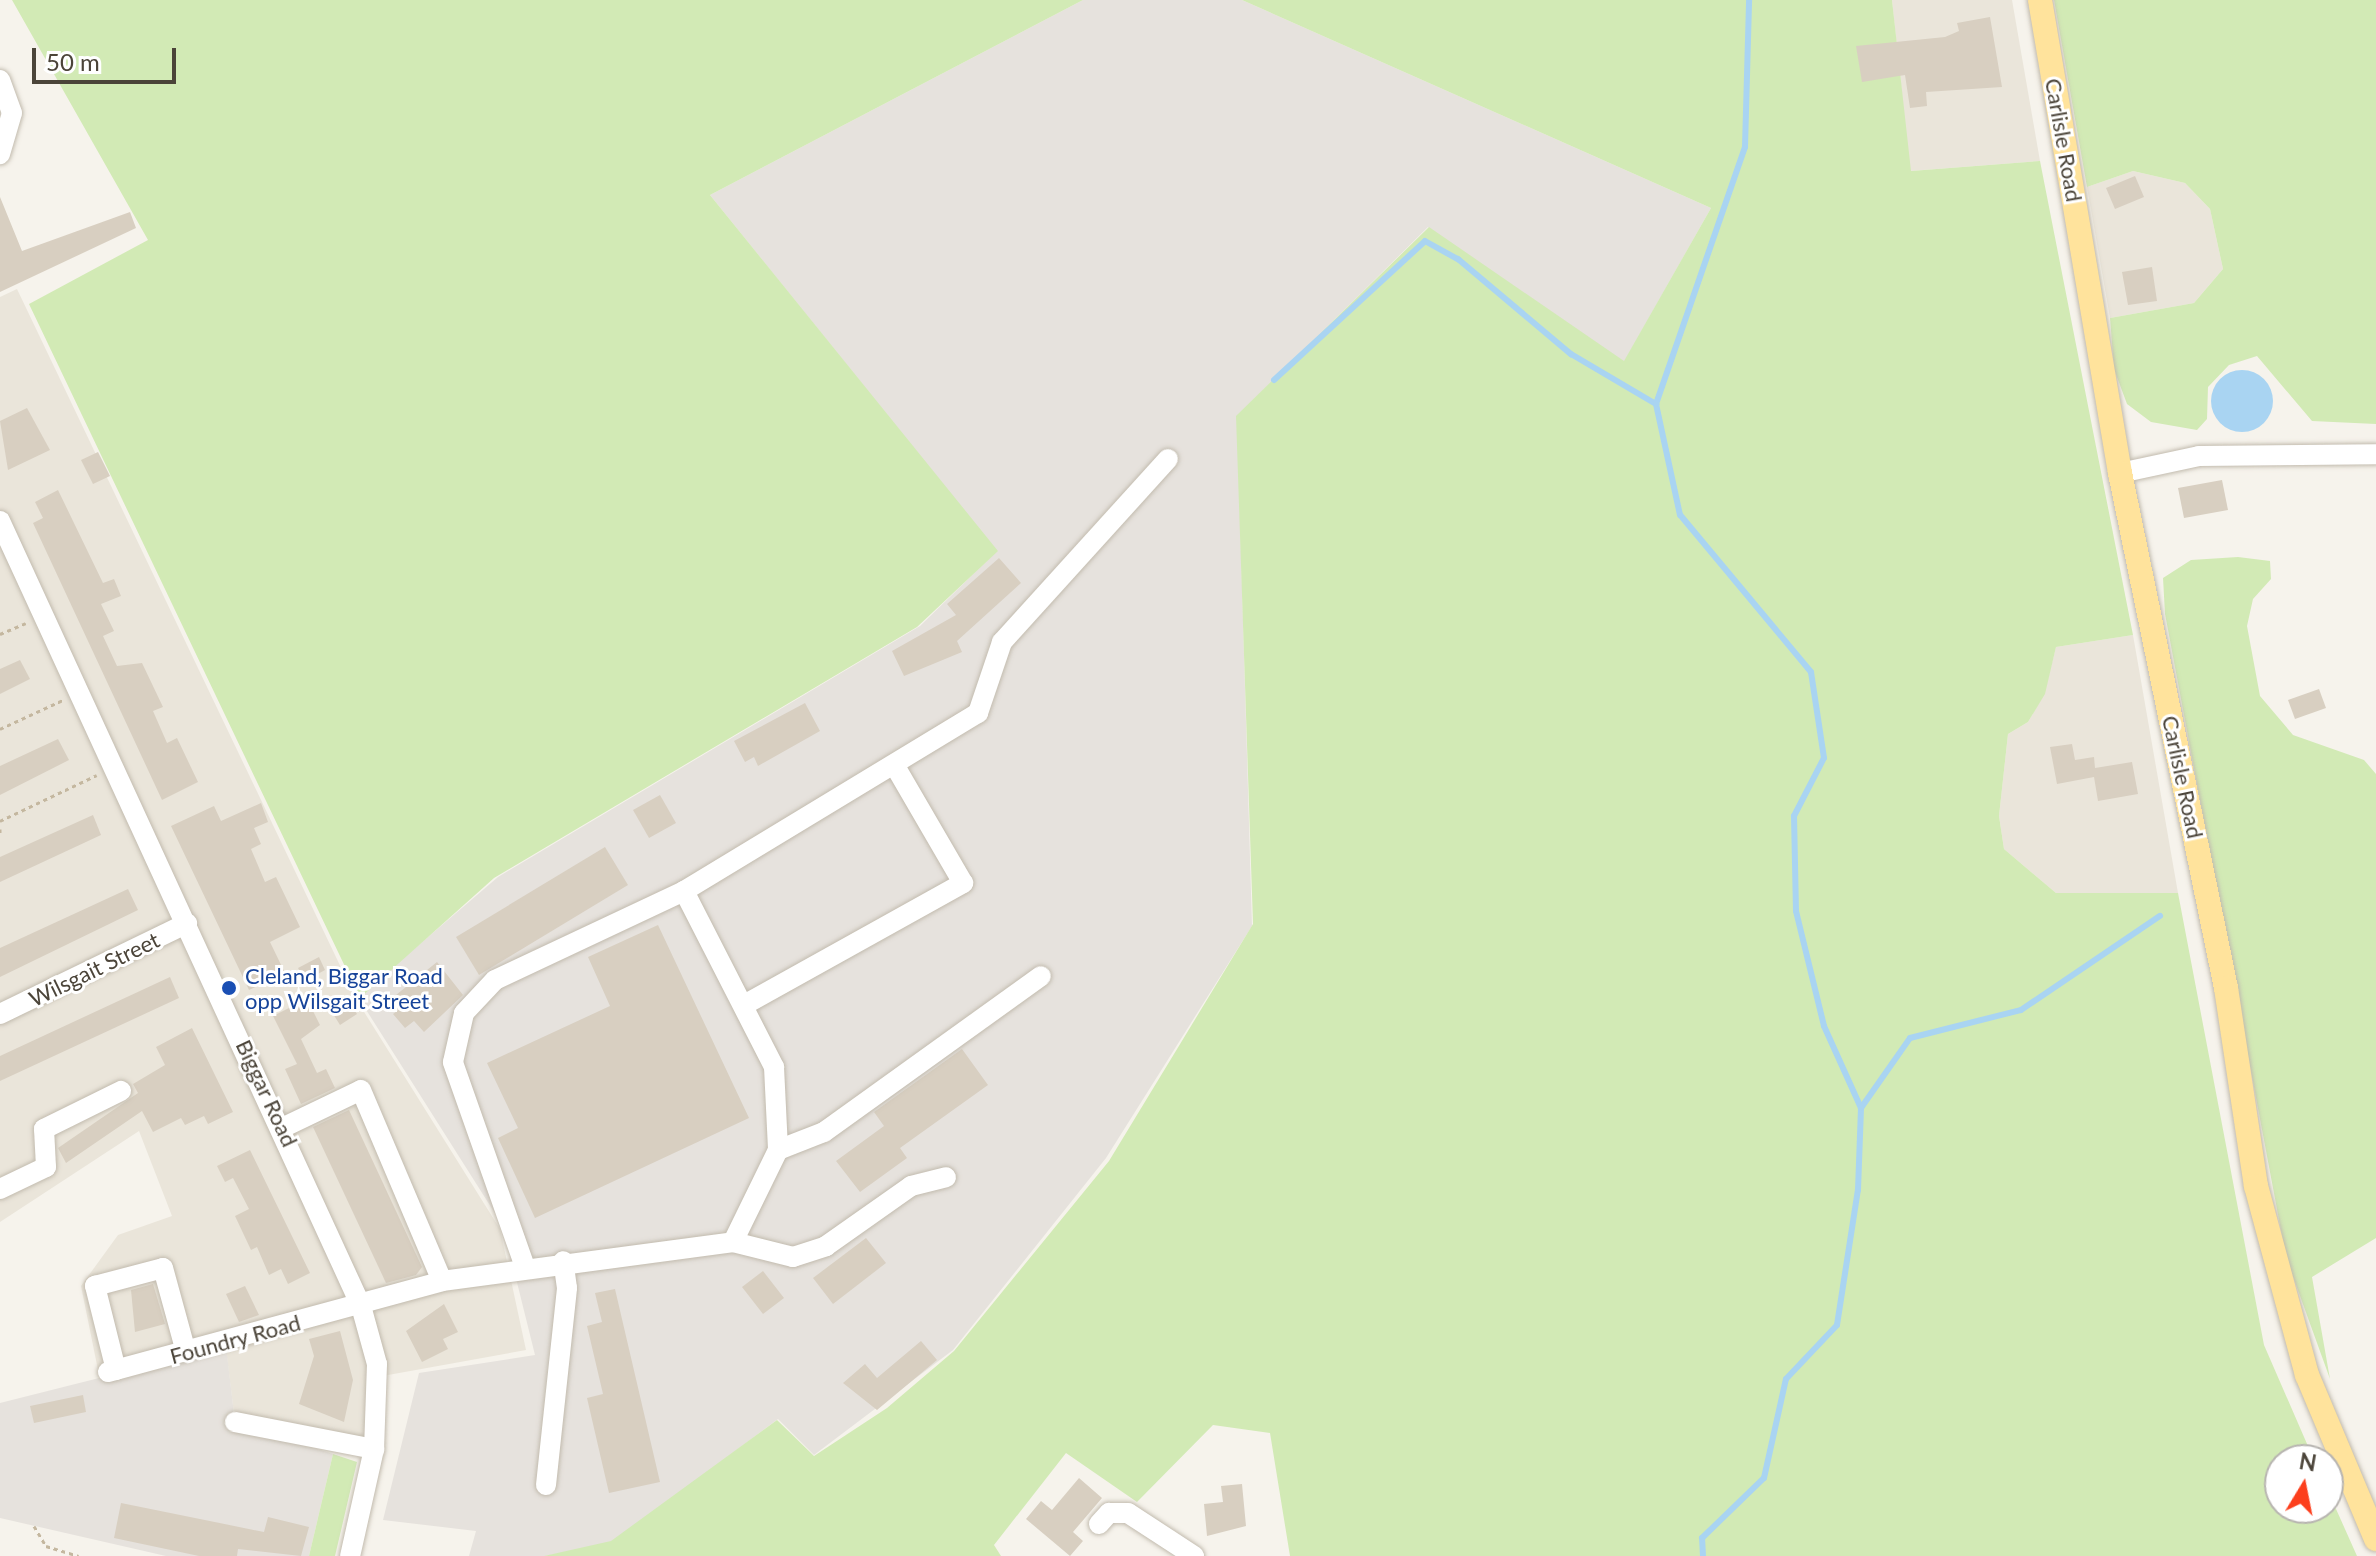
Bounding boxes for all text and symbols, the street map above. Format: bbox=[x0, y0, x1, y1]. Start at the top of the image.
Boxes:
scale bar bbox=[36, 32, 180, 82]
text: 50 m bbox=[46, 47, 100, 76]
street label: Carlisle Road bbox=[2040, 76, 2088, 204]
street label: Carlisle Road bbox=[2157, 713, 2209, 841]
street label: Wilsgait Street bbox=[25, 926, 163, 1012]
place label: Cleland, Biggar Road opp Wilsgait Street bbox=[245, 962, 443, 1014]
marker: Cleland, Biggar Road opp Wilsgait Street bbox=[220, 979, 238, 997]
street label: Biggar Road bbox=[231, 1035, 303, 1151]
street label: Foundry Road bbox=[167, 1309, 303, 1369]
north arrow bbox=[2264, 1444, 2344, 1524]
text: N bbox=[2297, 1447, 2319, 1477]

